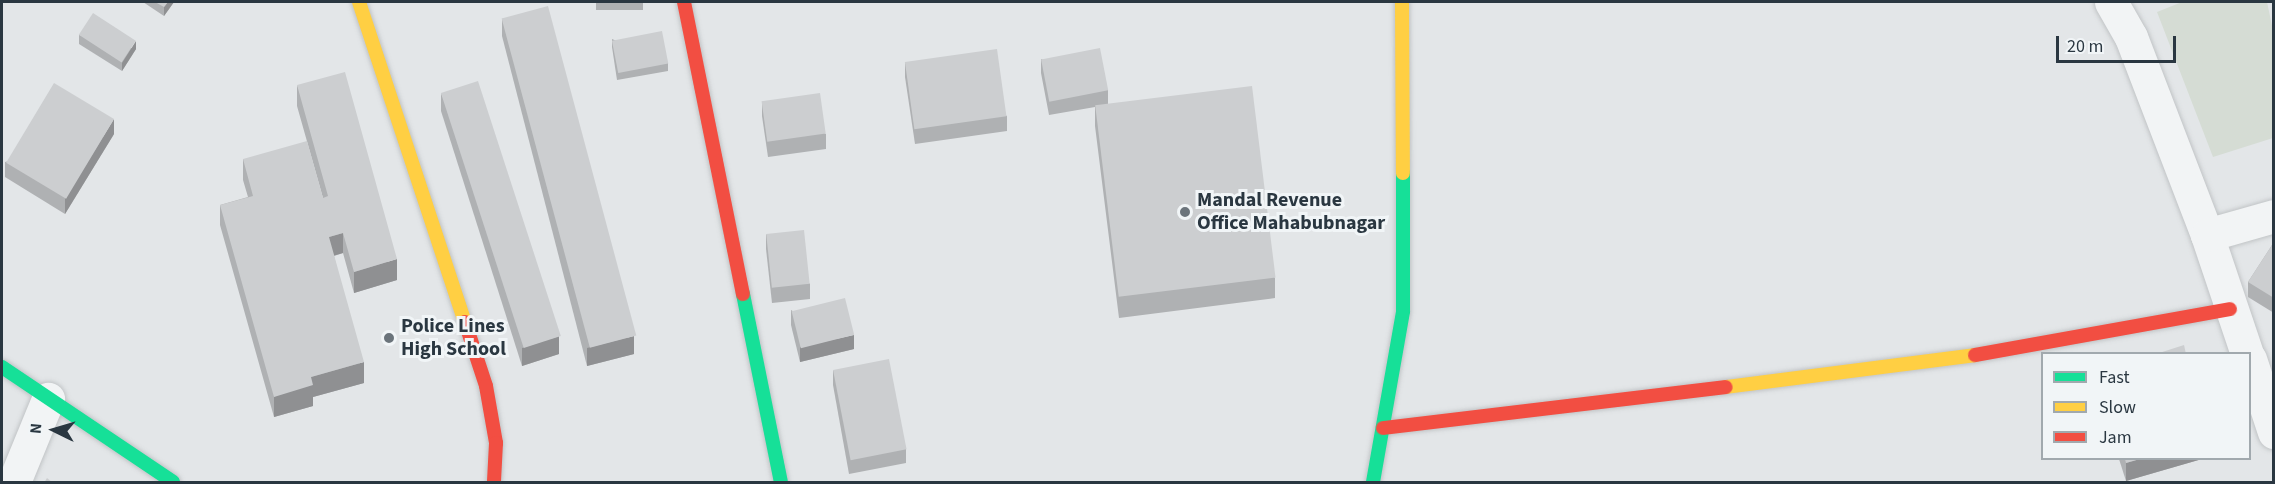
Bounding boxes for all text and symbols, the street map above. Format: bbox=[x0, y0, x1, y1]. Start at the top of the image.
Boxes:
scale bar bbox=[2059, 24, 2179, 62]
text: 20 m bbox=[2067, 34, 2103, 59]
place label: Mandal Revenue Office Mahabubnagar bbox=[1197, 189, 1385, 236]
marker: Mandal Revenue Office Mahabubnagar bbox=[1178, 205, 1192, 219]
place label: Police Lines High School bbox=[401, 314, 506, 361]
marker: Police Lines High School bbox=[382, 331, 396, 345]
legend bbox=[2041, 352, 2251, 460]
text: Fast bbox=[2099, 365, 2130, 390]
text: Slow bbox=[2099, 395, 2136, 420]
north arrow bbox=[24, 400, 84, 460]
text: N bbox=[25, 422, 47, 435]
text: Jam bbox=[2099, 425, 2132, 450]

